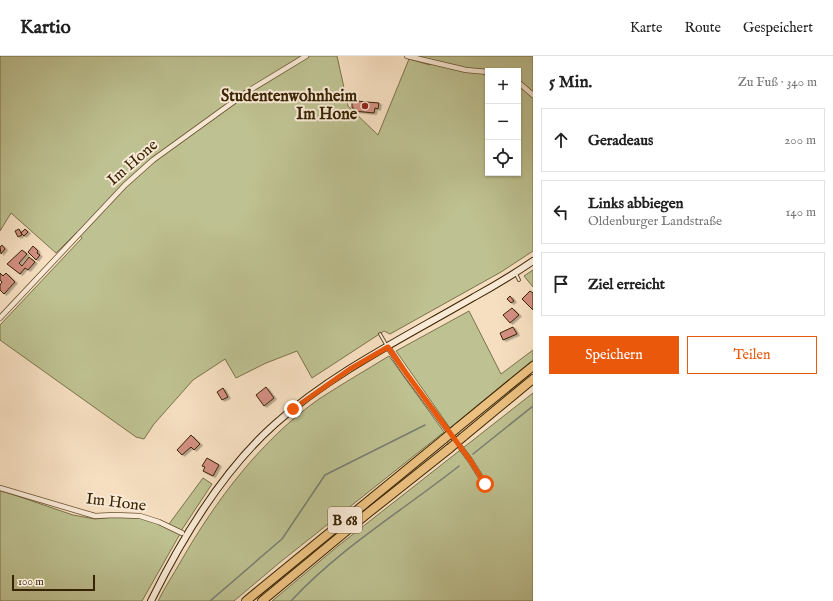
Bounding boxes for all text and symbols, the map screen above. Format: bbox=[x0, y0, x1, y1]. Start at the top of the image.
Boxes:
text: Kartio bbox=[20, 16, 71, 40]
text: Karte bbox=[630, 19, 662, 37]
text: Route bbox=[684, 19, 721, 37]
text: Gespeichert bbox=[743, 19, 813, 37]
map controls bbox=[485, 68, 521, 176]
button: + bbox=[485, 68, 521, 104]
text: 5 Min. bbox=[549, 72, 592, 93]
text: Zu Fuß · 340 m bbox=[738, 74, 817, 91]
place label: Studentenwohnheim Im Hone bbox=[221, 87, 358, 125]
marker: Studentenwohnheim Im Hone bbox=[360, 101, 370, 111]
button: − bbox=[485, 104, 521, 140]
icon: ahead bbox=[550, 129, 572, 151]
text: Geradeaus bbox=[588, 131, 653, 150]
text: 200 m bbox=[784, 132, 816, 149]
street label: Im Hone bbox=[104, 136, 162, 190]
button: locate bbox=[485, 140, 521, 176]
text: Links abbiegen bbox=[588, 194, 684, 213]
icon: left bbox=[550, 201, 572, 223]
text: 140 m bbox=[786, 204, 816, 221]
text: Oldenburger Landstraße bbox=[588, 213, 722, 230]
icon: arrive bbox=[550, 273, 572, 295]
text: Ziel erreicht bbox=[588, 275, 665, 294]
button: Speichern bbox=[549, 336, 679, 374]
button: Teilen bbox=[687, 336, 817, 374]
route end bbox=[284, 400, 302, 418]
route start bbox=[476, 475, 494, 493]
street label: Im Hone bbox=[85, 489, 147, 517]
road number: B 68 bbox=[328, 507, 362, 533]
scale bar bbox=[12, 573, 95, 592]
text: 100 m bbox=[18, 575, 44, 589]

